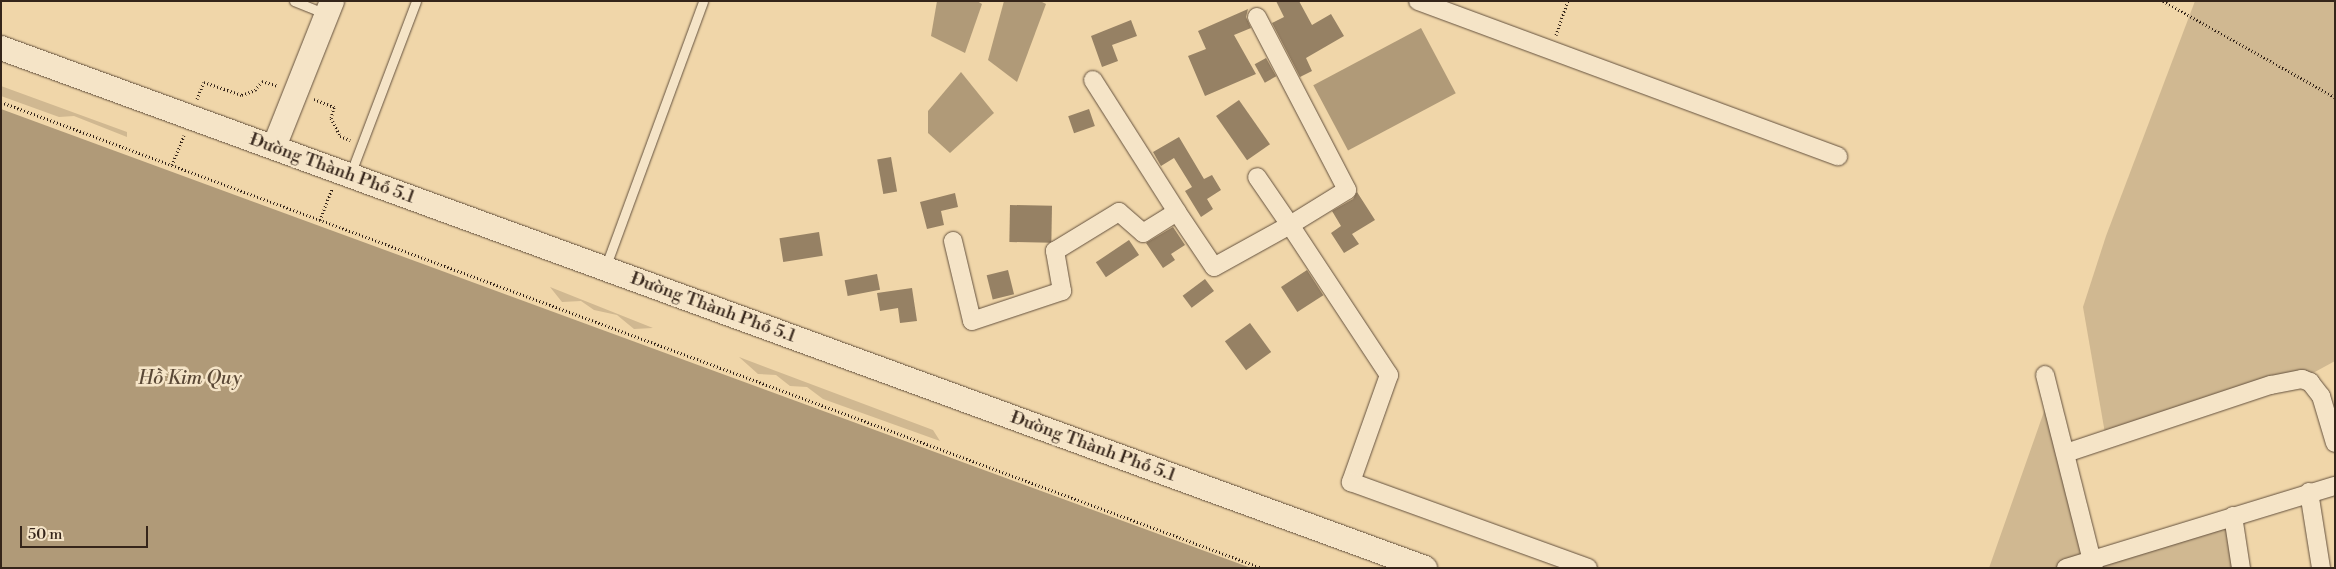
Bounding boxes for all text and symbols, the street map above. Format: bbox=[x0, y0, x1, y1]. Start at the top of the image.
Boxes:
street label: Đường Thành Phố 5.1 bbox=[246, 129, 418, 209]
street label: Đường Thành Phố 5.1 bbox=[627, 268, 799, 348]
water label: Hồ Kim Quy bbox=[138, 368, 242, 390]
street label: Đường Thành Phố 5.1 bbox=[1007, 407, 1179, 487]
scale bar bbox=[22, 516, 150, 548]
text: 50 m bbox=[28, 525, 62, 544]

